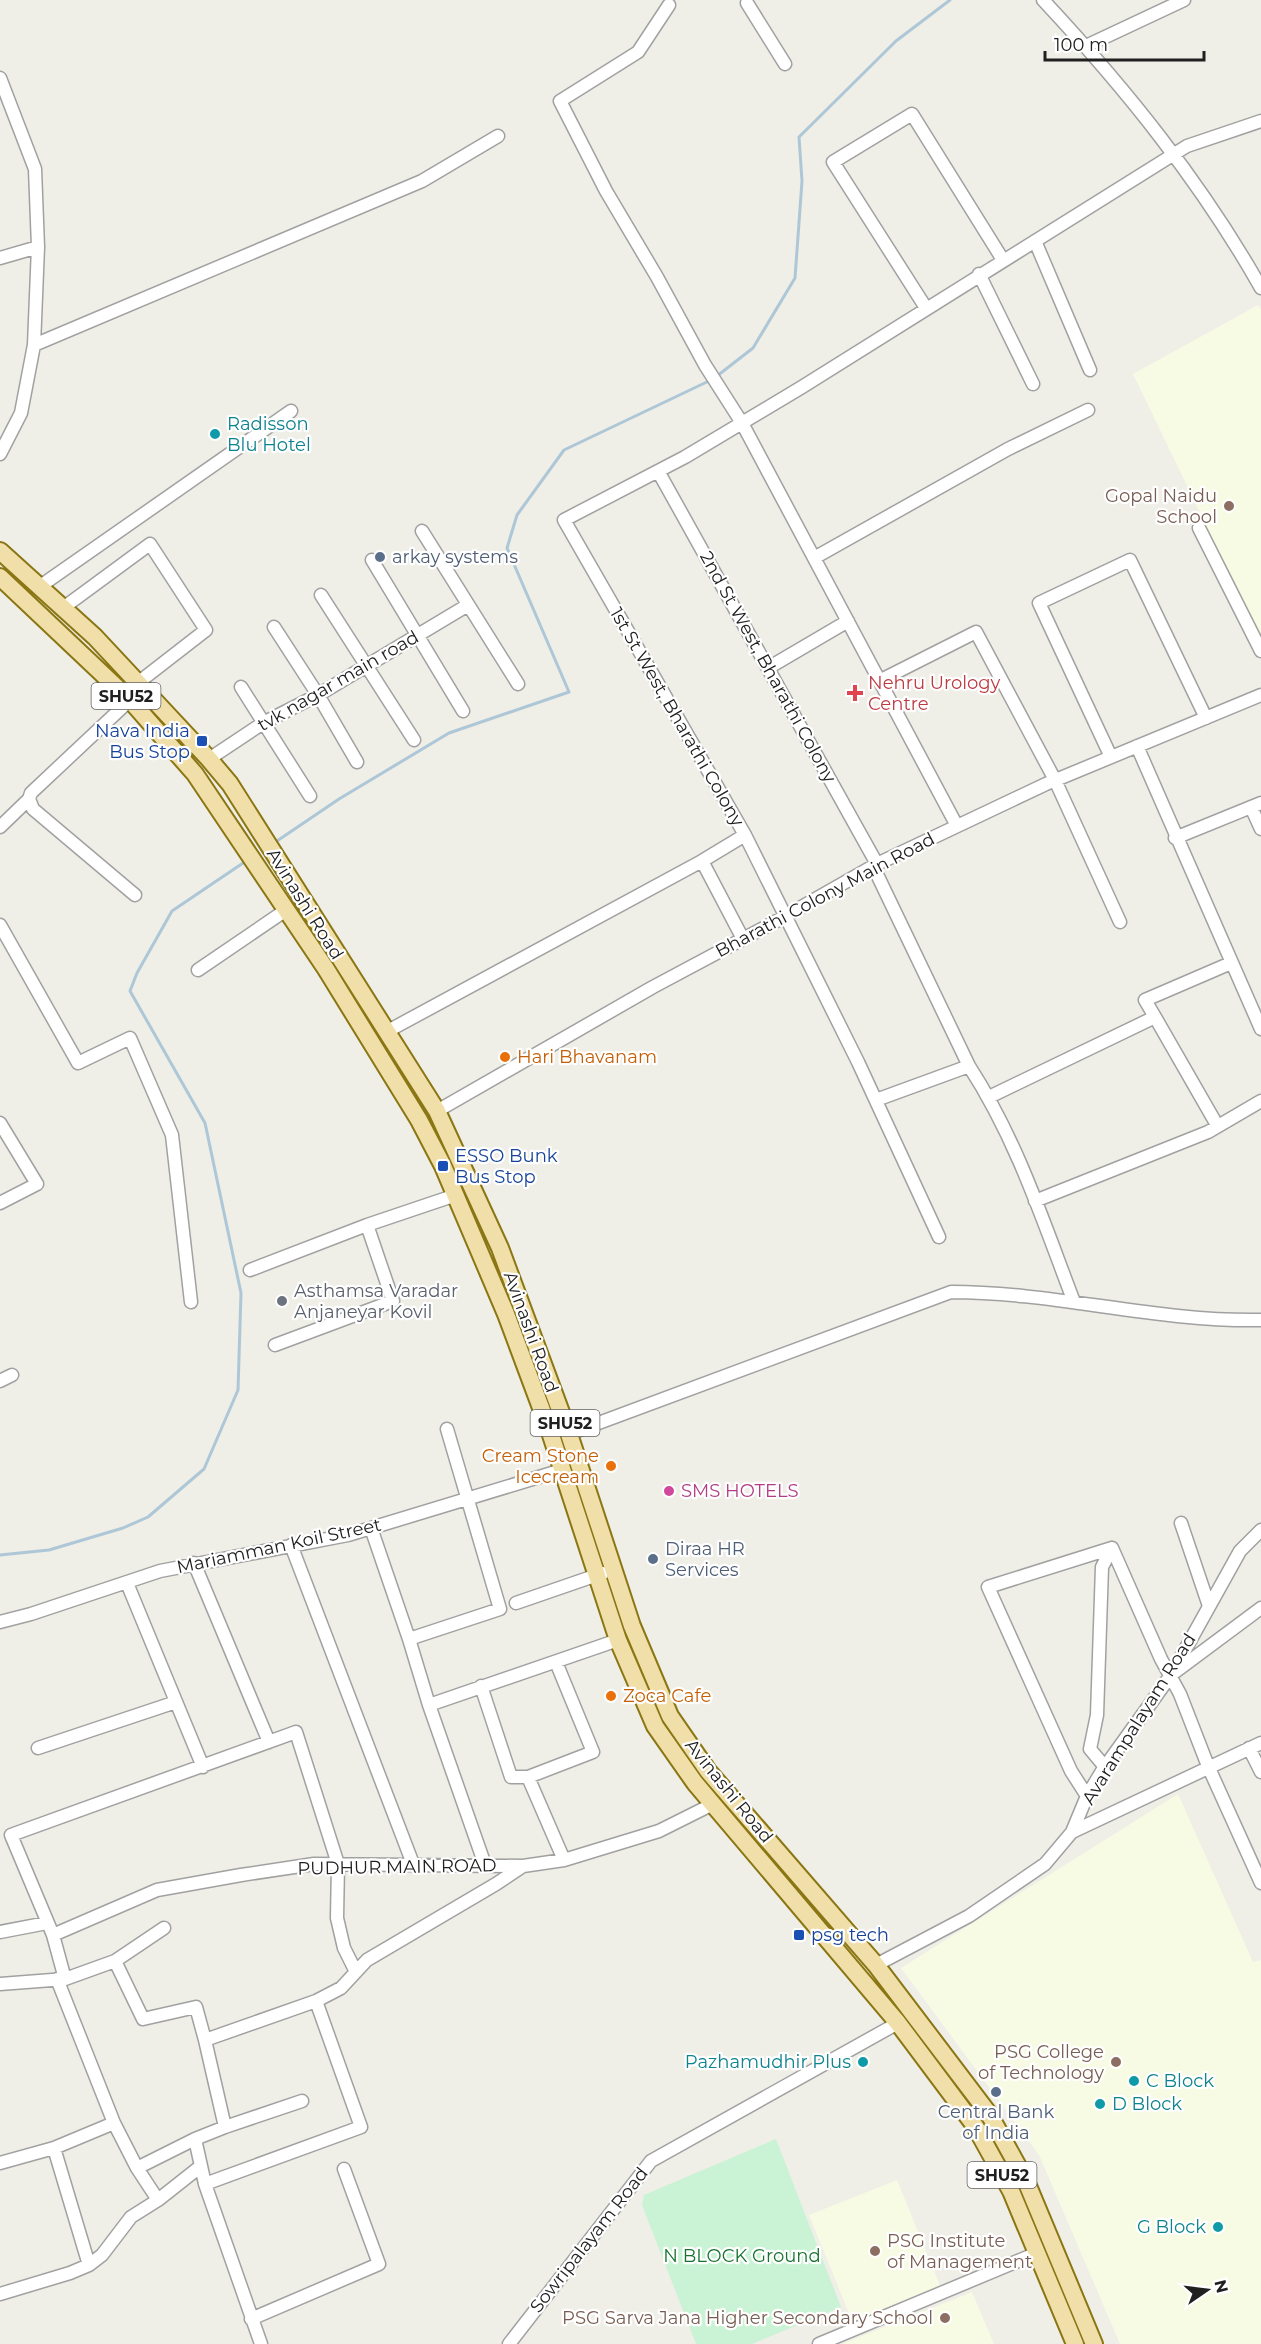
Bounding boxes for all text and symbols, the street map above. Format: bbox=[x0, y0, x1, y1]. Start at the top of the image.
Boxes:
scale bar bbox=[1045, 24, 1204, 62]
text: 100 m bbox=[1054, 34, 1108, 56]
place label: Radisson Blu Hotel bbox=[227, 413, 311, 456]
marker: Radisson Blu Hotel bbox=[208, 427, 222, 441]
place label: Gopal Naidu School bbox=[1105, 485, 1217, 528]
marker: Gopal Naidu School bbox=[1222, 499, 1236, 513]
place label: arkay systems bbox=[392, 546, 518, 568]
street label: 2nd St West, Bharathi Colony bbox=[695, 548, 841, 787]
marker: arkay systems bbox=[373, 550, 387, 564]
street label: 1st St West, Bharathi Colony bbox=[605, 604, 749, 830]
street label: tvk nagar main road bbox=[253, 626, 423, 736]
place label: Nehru Urology Centre bbox=[868, 672, 1001, 715]
road number: SHU52 bbox=[92, 683, 160, 709]
marker: Nehru Urology Centre bbox=[846, 684, 864, 702]
place label: Nava India Bus Stop bbox=[95, 720, 190, 763]
marker: Nava India Bus Stop bbox=[195, 734, 209, 748]
street label: Bharathi Colony Main Road bbox=[712, 828, 938, 962]
street label: Avinashi Road bbox=[262, 844, 348, 964]
place label: Hari Bhavanam bbox=[517, 1046, 657, 1068]
marker: Hari Bhavanam bbox=[498, 1050, 512, 1064]
place label: ESSO Bunk Bus Stop bbox=[455, 1145, 558, 1188]
marker: ESSO Bunk Bus Stop bbox=[436, 1159, 450, 1173]
street label: Avinashi Road bbox=[499, 1268, 563, 1396]
place label: Asthamsa Varadar Anjaneyar Kovil bbox=[294, 1280, 458, 1323]
marker: Asthamsa Varadar Anjaneyar Kovil bbox=[275, 1294, 289, 1308]
road number: SHU52 bbox=[530, 1410, 600, 1436]
place label: Cream Stone Icecream bbox=[482, 1445, 599, 1488]
marker: Cream Stone Icecream bbox=[604, 1459, 618, 1473]
place label: SMS HOTELS bbox=[681, 1480, 799, 1502]
marker: SMS HOTELS bbox=[662, 1484, 676, 1498]
street label: Mariamman Koil Street bbox=[175, 1514, 383, 1578]
place label: Diraa HR Services bbox=[665, 1538, 745, 1581]
marker: Diraa HR Services bbox=[646, 1552, 660, 1566]
street label: Avarampalayam Road bbox=[1077, 1629, 1201, 1809]
place label: Zoca Cafe bbox=[623, 1685, 711, 1707]
marker: Zoca Cafe bbox=[604, 1689, 618, 1703]
street label: Avinashi Road bbox=[680, 1735, 778, 1847]
street label: PUDHUR MAIN ROAD bbox=[297, 1854, 497, 1880]
place label: psg tech bbox=[811, 1924, 889, 1946]
marker: psg tech bbox=[792, 1928, 806, 1942]
place label: PSG College of Technology bbox=[978, 2041, 1104, 2084]
place label: Pazhamudhir Plus bbox=[685, 2051, 851, 2073]
marker: Pazhamudhir Plus bbox=[856, 2055, 870, 2069]
marker: PSG College of Technology bbox=[1109, 2055, 1123, 2069]
place label: C Block bbox=[1146, 2070, 1214, 2092]
marker: C Block bbox=[1127, 2074, 1141, 2088]
marker: Central Bank of India bbox=[989, 2085, 1003, 2099]
place label: D Block bbox=[1112, 2093, 1182, 2115]
marker: D Block bbox=[1093, 2097, 1107, 2111]
place label: Central Bank of India bbox=[938, 2101, 1054, 2144]
road number: SHU52 bbox=[968, 2162, 1036, 2188]
street label: Sowripalayam Road bbox=[525, 2163, 653, 2317]
place label: G Block bbox=[1137, 2216, 1206, 2238]
marker: G Block bbox=[1211, 2220, 1225, 2234]
place label: PSG Institute of Management bbox=[887, 2230, 1032, 2273]
marker: PSG Institute of Management bbox=[868, 2244, 882, 2258]
park label: N BLOCK Ground bbox=[663, 2245, 821, 2267]
north arrow bbox=[1177, 2260, 1237, 2320]
text: N bbox=[1210, 2278, 1232, 2295]
place label: PSG Sarva Jana Higher Secondary School bbox=[562, 2307, 933, 2329]
marker: PSG Sarva Jana Higher Secondary School bbox=[938, 2311, 952, 2325]

